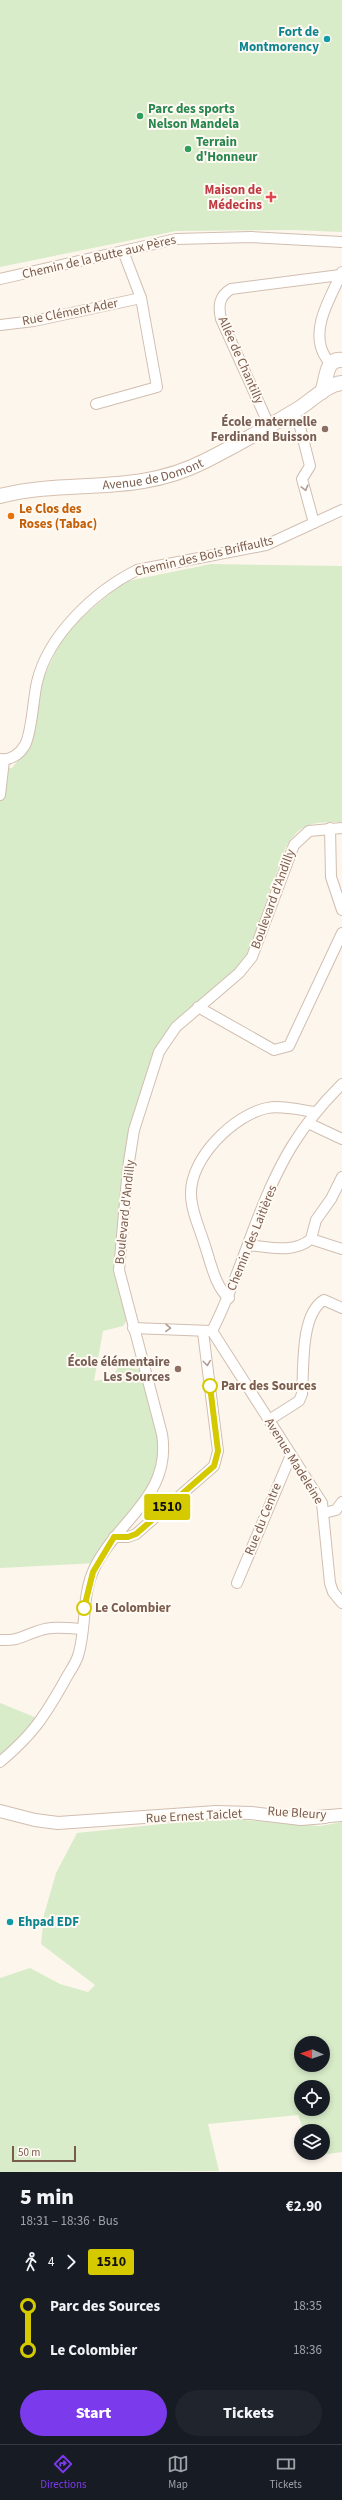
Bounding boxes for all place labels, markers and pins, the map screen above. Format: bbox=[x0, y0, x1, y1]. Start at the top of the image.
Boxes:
place label: Fort de Montmorency bbox=[239, 23, 319, 56]
marker: Fort de Montmorency bbox=[322, 34, 332, 44]
place label: Parc des sports Nelson Mandela bbox=[148, 100, 239, 133]
marker: Parc des sports Nelson Mandela bbox=[135, 111, 145, 121]
place label: Terrain d'Honneur bbox=[196, 133, 258, 166]
marker: Terrain d'Honneur bbox=[183, 144, 193, 154]
place label: Maison de Médecins bbox=[204, 181, 262, 214]
marker: Maison de Médecins bbox=[265, 191, 277, 203]
place label: École maternelle Ferdinand Buisson bbox=[211, 413, 317, 446]
marker: École maternelle Ferdinand Buisson bbox=[320, 424, 330, 434]
place label: Le Clos des Roses (Tabac) bbox=[19, 500, 97, 533]
marker: Le Clos des Roses (Tabac) bbox=[6, 511, 16, 521]
place label: École élémentaire Les Sources bbox=[68, 1353, 170, 1386]
marker: École élémentaire Les Sources bbox=[173, 1364, 183, 1374]
place label: Parc des Sources bbox=[221, 1377, 317, 1395]
marker: Parc des Sources bbox=[202, 1378, 218, 1394]
place label: Le Colombier bbox=[95, 1599, 172, 1617]
marker: Le Colombier bbox=[76, 1600, 92, 1616]
place label: Ehpad EDF bbox=[18, 1913, 79, 1931]
marker: Ehpad EDF bbox=[5, 1917, 15, 1927]

